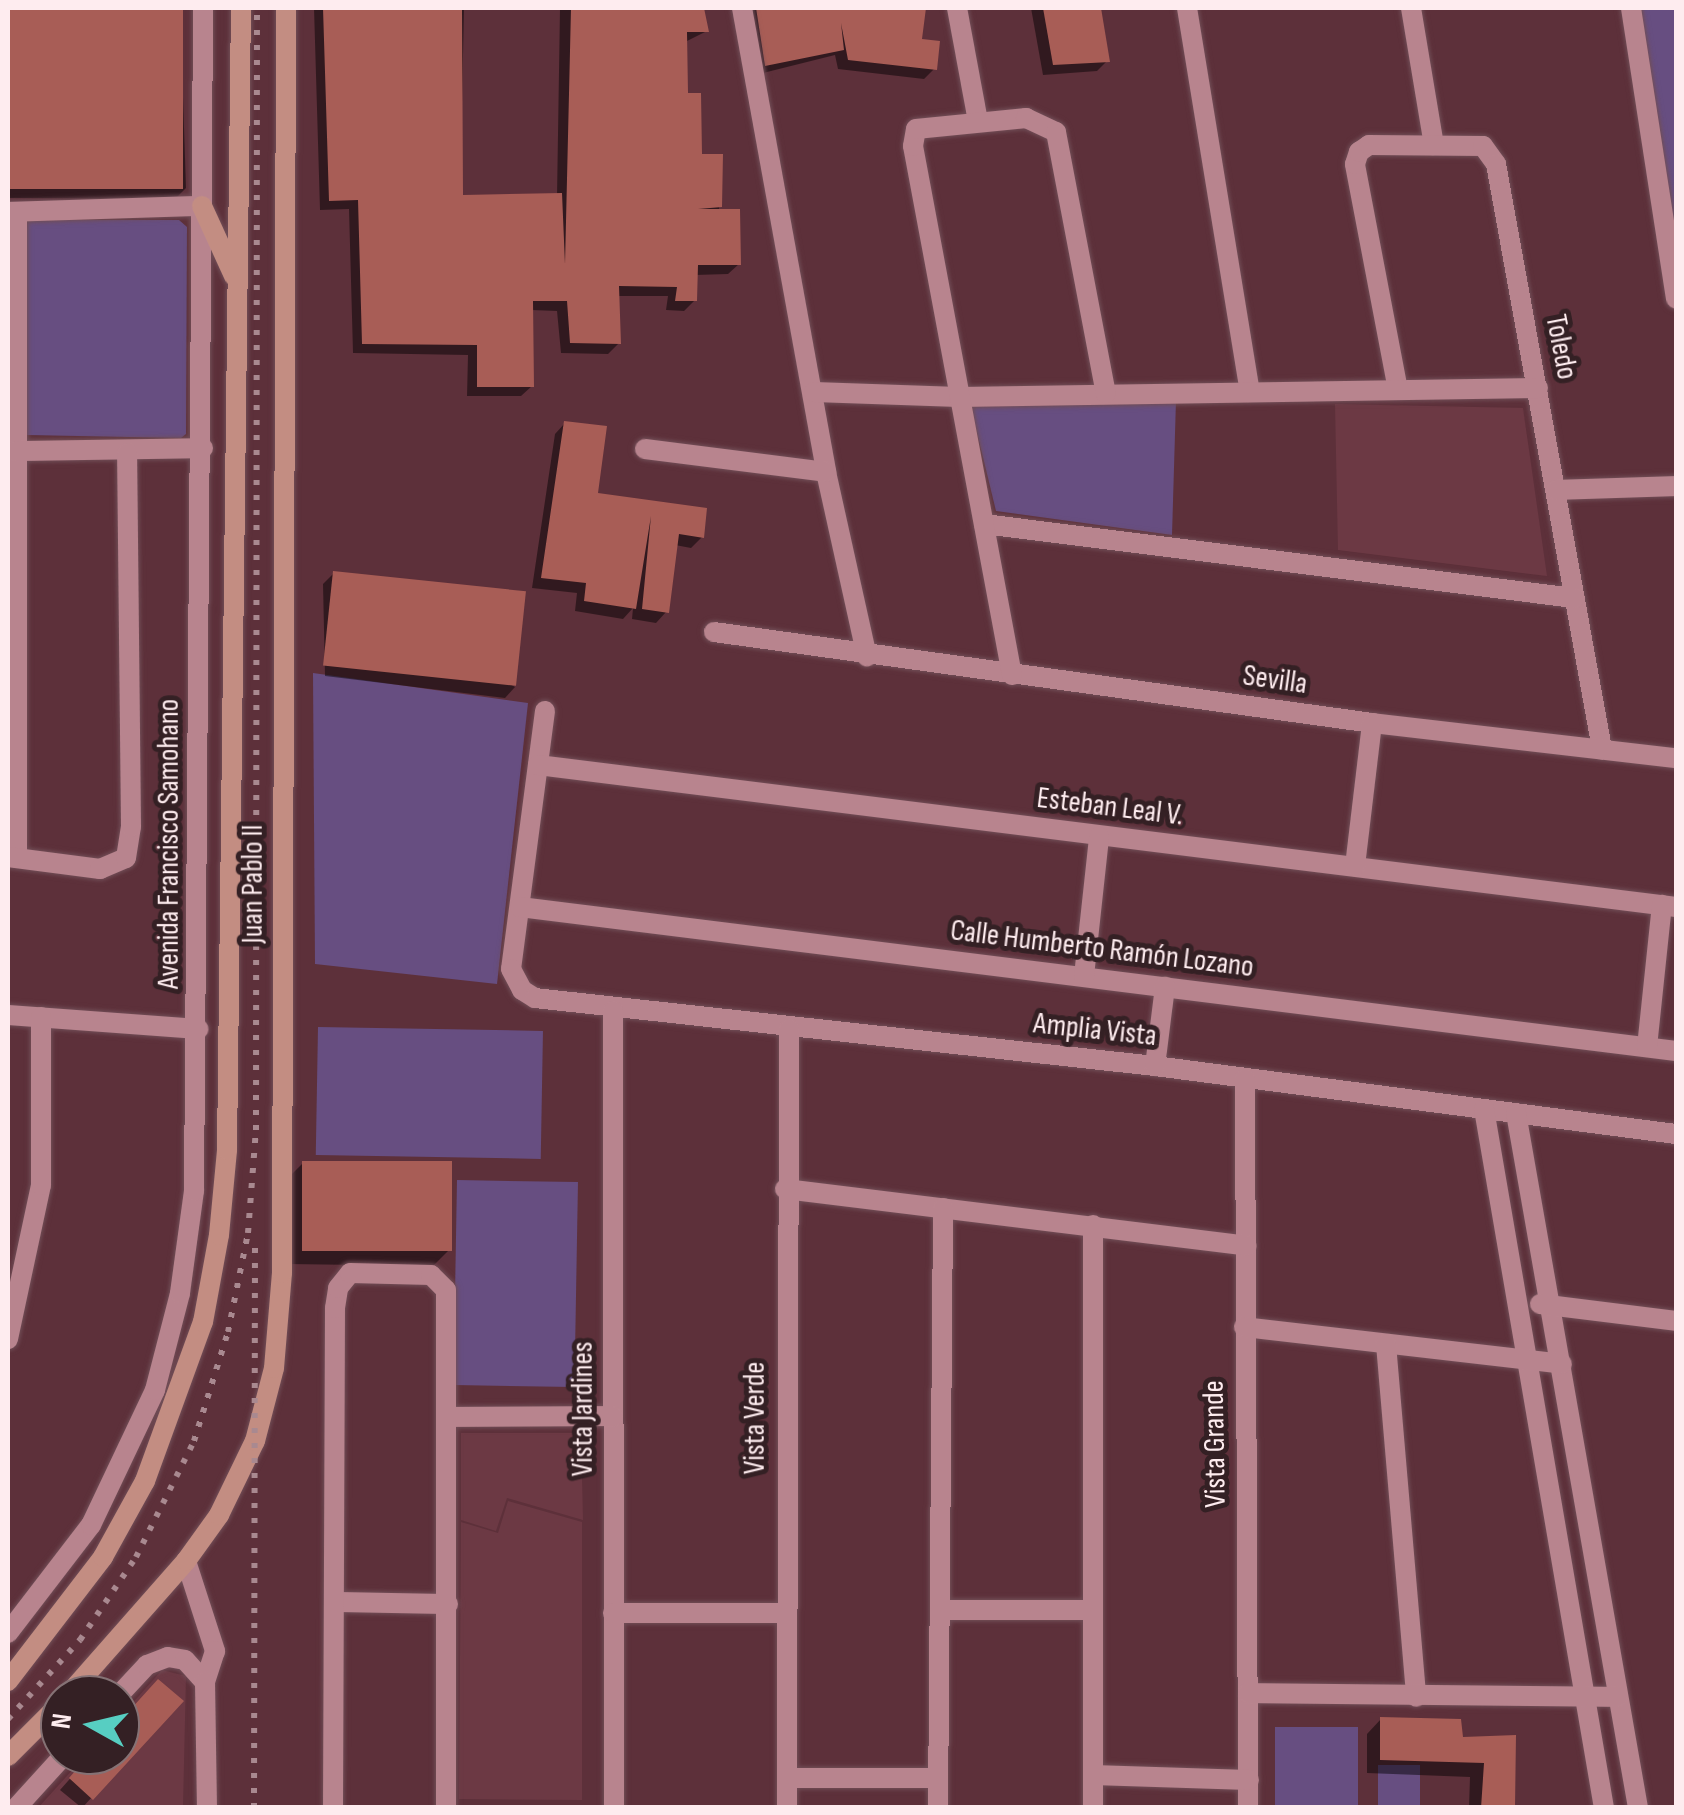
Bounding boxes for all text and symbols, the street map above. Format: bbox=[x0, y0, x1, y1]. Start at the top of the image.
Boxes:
street label: Toledo bbox=[1537, 312, 1585, 382]
street label: Sevilla bbox=[1241, 658, 1309, 702]
street label: Avenida Francisco Samohano bbox=[151, 699, 187, 989]
street label: Esteban Leal V. bbox=[1035, 780, 1185, 834]
street label: Juan Pablo II bbox=[235, 824, 271, 944]
street label: Calle Humberto Ramón Lozano bbox=[948, 913, 1256, 985]
street label: Amplia Vista bbox=[1032, 1006, 1158, 1054]
street label: Vista Jardines bbox=[565, 1342, 601, 1476]
street label: Vista Verde bbox=[737, 1362, 773, 1474]
street label: Vista Grande bbox=[1196, 1380, 1234, 1508]
north arrow bbox=[40, 1675, 140, 1775]
text: N bbox=[44, 1711, 79, 1731]

